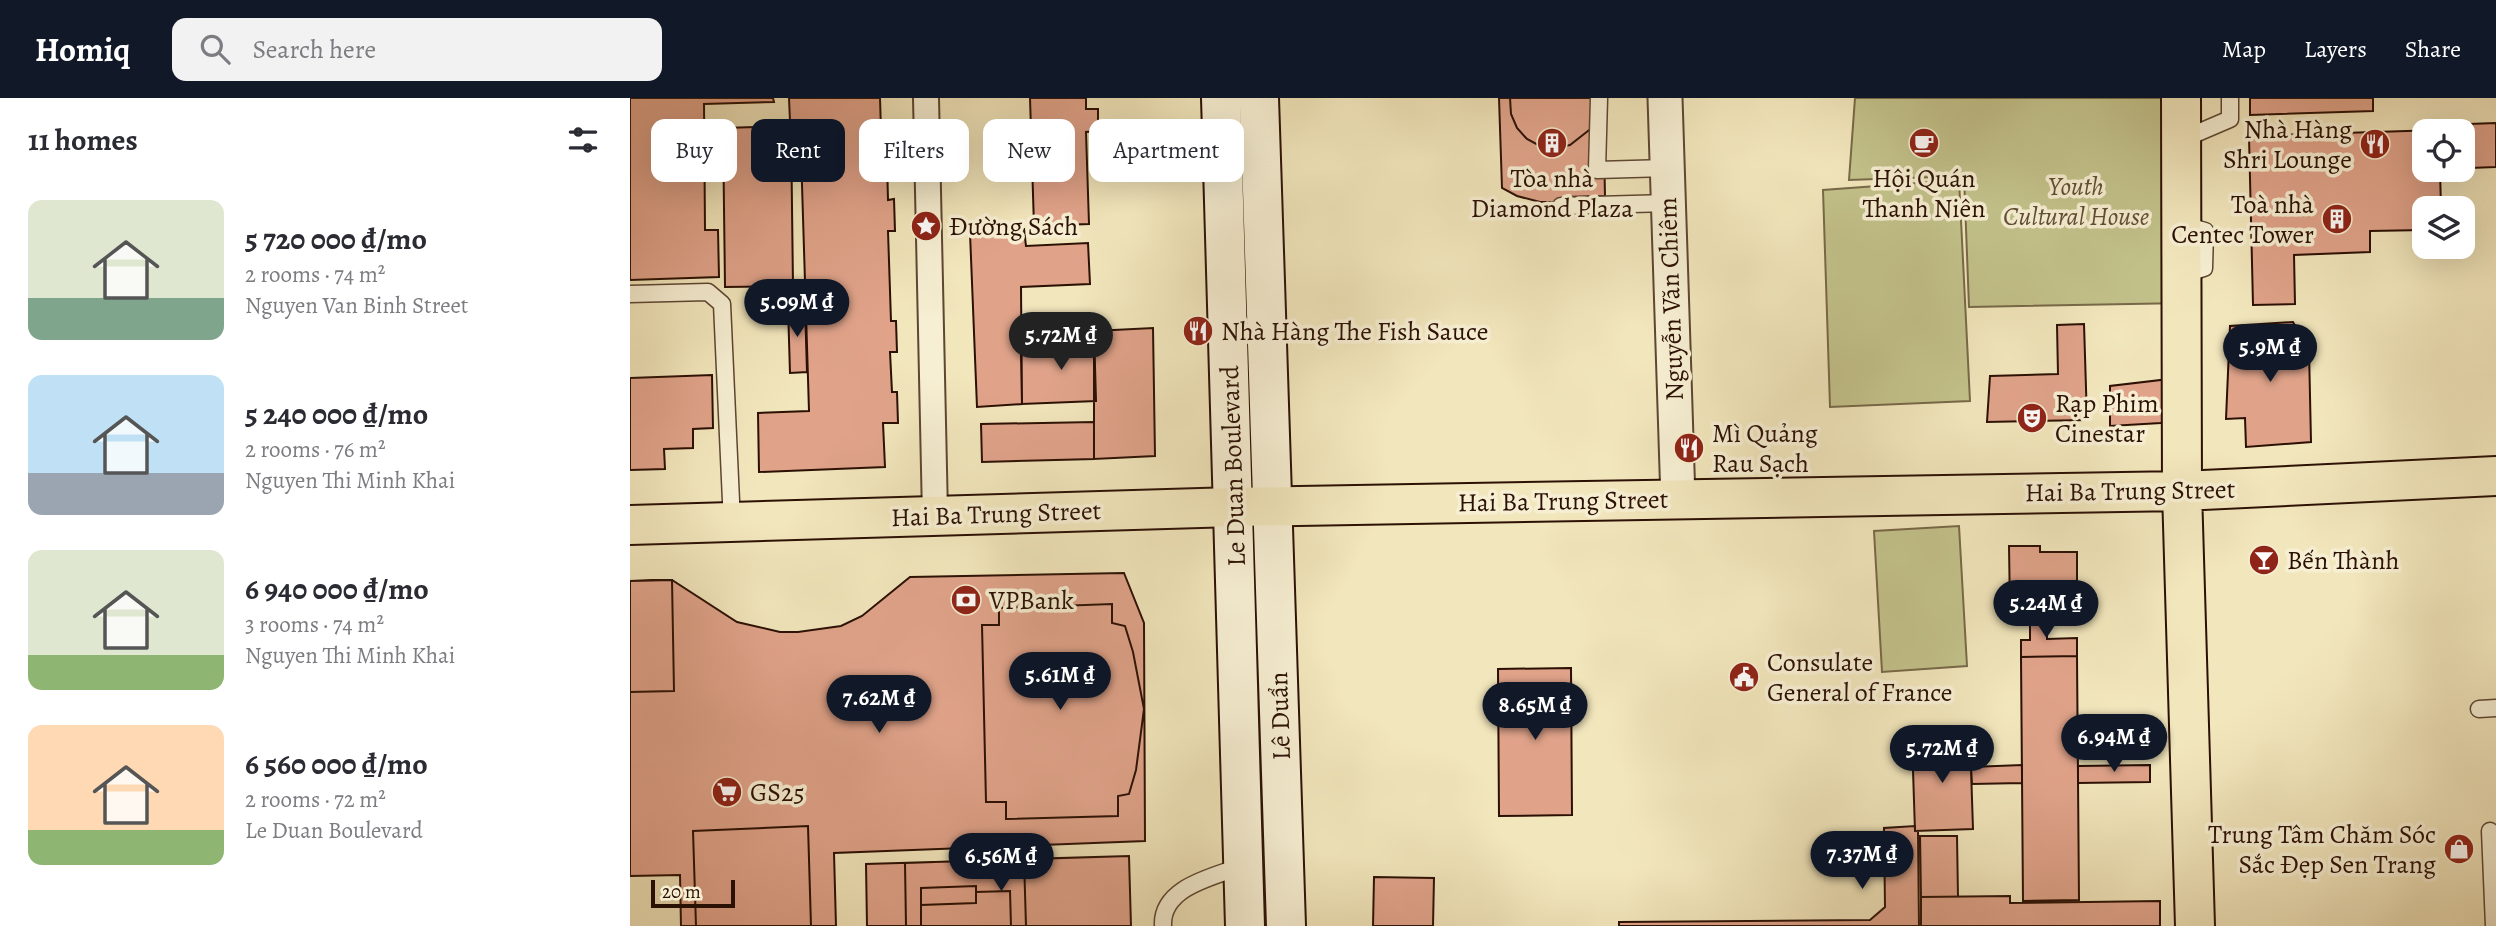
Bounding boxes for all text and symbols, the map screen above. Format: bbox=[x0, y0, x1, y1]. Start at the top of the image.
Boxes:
search box bbox=[172, 18, 662, 81]
text: Homiq bbox=[35, 27, 130, 72]
icon: search bbox=[196, 30, 234, 68]
text: Search here bbox=[252, 32, 376, 67]
text: Map bbox=[2222, 33, 2266, 65]
text: Layers bbox=[2304, 33, 2367, 65]
text: Share bbox=[2405, 33, 2461, 65]
place label: Nhà Hàng Shri Lounge bbox=[2223, 112, 2352, 177]
chip: Buy bbox=[651, 119, 737, 182]
chip: Rent bbox=[751, 119, 845, 182]
chip: Filters bbox=[859, 119, 969, 182]
chip: New bbox=[983, 119, 1075, 182]
chip: Apartment bbox=[1089, 119, 1244, 182]
map controls bbox=[2412, 119, 2475, 259]
button: locate bbox=[2412, 119, 2475, 182]
text: 11 homes bbox=[28, 120, 138, 160]
icon: filters bbox=[564, 121, 602, 159]
building icon: Tòa nhà Diamond Plaza bbox=[1535, 126, 1569, 160]
cafe icon: Hội Quán Thanh Niên bbox=[1907, 126, 1941, 160]
restaurant icon: Nhà Hàng Shri Lounge bbox=[2358, 127, 2392, 161]
place label: Tòa nhà Diamond Plaza bbox=[1471, 161, 1633, 226]
place label: Hội Quán Thanh Niên bbox=[1863, 161, 1985, 226]
park label: Youth Cultural House bbox=[2003, 169, 2149, 234]
place label: Toà nhà Centec Tower bbox=[2171, 187, 2314, 252]
button: layers bbox=[2412, 196, 2475, 259]
street label: Nguyễn Văn Chiêm bbox=[1650, 197, 1692, 401]
building icon: Toà nhà Centec Tower bbox=[2320, 202, 2354, 236]
place icon: Đường Sách bbox=[909, 209, 943, 243]
place label: Đường Sách bbox=[949, 209, 1078, 244]
text: 5 720 000 ₫/mo bbox=[245, 219, 427, 259]
icon: home bbox=[84, 228, 168, 312]
text: 2 rooms · 74 m² bbox=[245, 259, 385, 290]
pin: 5.09M ₫ bbox=[732, 280, 862, 339]
text: 5.09M ₫ bbox=[760, 286, 834, 317]
text: Nguyen Van Binh Street bbox=[245, 290, 468, 321]
pin: 5.72M ₫ bbox=[996, 313, 1126, 372]
restaurant icon: Nhà Hàng The Fish Sauce bbox=[1181, 314, 1215, 348]
place label: Nhà Hàng The Fish Sauce bbox=[1221, 314, 1488, 349]
text: 5.72M ₫ bbox=[1025, 319, 1097, 350]
pin: 5.9M ₫ bbox=[2213, 324, 2327, 384]
text: 5.9M ₫ bbox=[2239, 331, 2301, 362]
street label: Le Duan Boulevard bbox=[1212, 365, 1254, 567]
place label: Rạp Phim Cinestar bbox=[2055, 386, 2159, 451]
text: 5 240 000 ₫/mo bbox=[245, 394, 428, 434]
theatre icon: Rạp Phim Cinestar bbox=[2015, 401, 2049, 435]
icon: home bbox=[84, 403, 168, 487]
place label: Mì Quảng Rau Sạch bbox=[1712, 416, 1818, 481]
restaurant icon: Mì Quảng Rau Sạch bbox=[1672, 431, 1706, 465]
text: 2 rooms · 76 m² bbox=[245, 434, 386, 465]
text: Nguyen Thi Minh Khai bbox=[245, 465, 455, 496]
street label: Hai Ba Trung Street bbox=[2025, 472, 2236, 510]
street label: Hai Ba Trung Street bbox=[1458, 482, 1669, 520]
street label: Hai Ba Trung Street bbox=[890, 493, 1102, 535]
bar icon: Bến Thành bbox=[2247, 543, 2281, 577]
place label: Bến Thành bbox=[2287, 543, 2399, 578]
text: 6 940 000 ₫/mo bbox=[245, 569, 429, 609]
icon: home bbox=[84, 578, 168, 662]
pin: 5.24M ₫ bbox=[1981, 580, 2111, 640]
bank icon: VPBank bbox=[949, 583, 983, 617]
place label: VPBank bbox=[988, 583, 1074, 618]
text: 5.24M ₫ bbox=[2009, 587, 2083, 618]
text: 3 rooms · 74 m² bbox=[245, 609, 384, 640]
text: Nguyen Thi Minh Khai bbox=[245, 640, 455, 671]
place label: Consulate General of France bbox=[1767, 645, 1952, 710]
pin: 5.61M ₫ bbox=[995, 652, 1125, 712]
text: 5.61M ₫ bbox=[1025, 659, 1095, 690]
public building icon: Consulate General of France bbox=[1727, 660, 1761, 694]
street label: Lê Duẩn bbox=[1261, 671, 1299, 761]
pin: 7.62M ₫ bbox=[814, 676, 944, 735]
text: 7.62M ₫ bbox=[842, 682, 916, 713]
pin: 8.65M ₫ bbox=[1470, 682, 1600, 742]
text: 8.65M ₫ bbox=[1498, 689, 1572, 720]
pin: 6.94M ₫ bbox=[2049, 714, 2179, 774]
text: 6.94M ₫ bbox=[2077, 721, 2151, 752]
pin: 5.72M ₫ bbox=[1877, 726, 2007, 785]
text: 5.72M ₫ bbox=[1906, 732, 1978, 763]
text: 6 560 000 ₫/mo bbox=[245, 744, 428, 784]
icon: home bbox=[84, 753, 168, 837]
supermarket icon: GS25 bbox=[710, 775, 744, 809]
place label: GS25 bbox=[750, 775, 805, 810]
text: 2 rooms · 72 m² bbox=[245, 784, 386, 815]
text: Le Duan Boulevard bbox=[245, 815, 423, 846]
place label: Trung Tâm Chăm Sóc Sắc Đẹp Sen Trang bbox=[2208, 817, 2436, 882]
pin: 7.37M ₫ bbox=[1797, 832, 1927, 891]
shop icon: Trung Tâm Chăm Sóc Sắc Đẹp Sen Trang bbox=[2442, 832, 2476, 866]
pin: 6.56M ₫ bbox=[936, 834, 1066, 893]
text: 7.37M ₫ bbox=[1827, 838, 1897, 869]
text: 6.56M ₫ bbox=[965, 840, 1037, 871]
scale bar bbox=[651, 877, 735, 909]
text: 20 m bbox=[662, 879, 701, 905]

